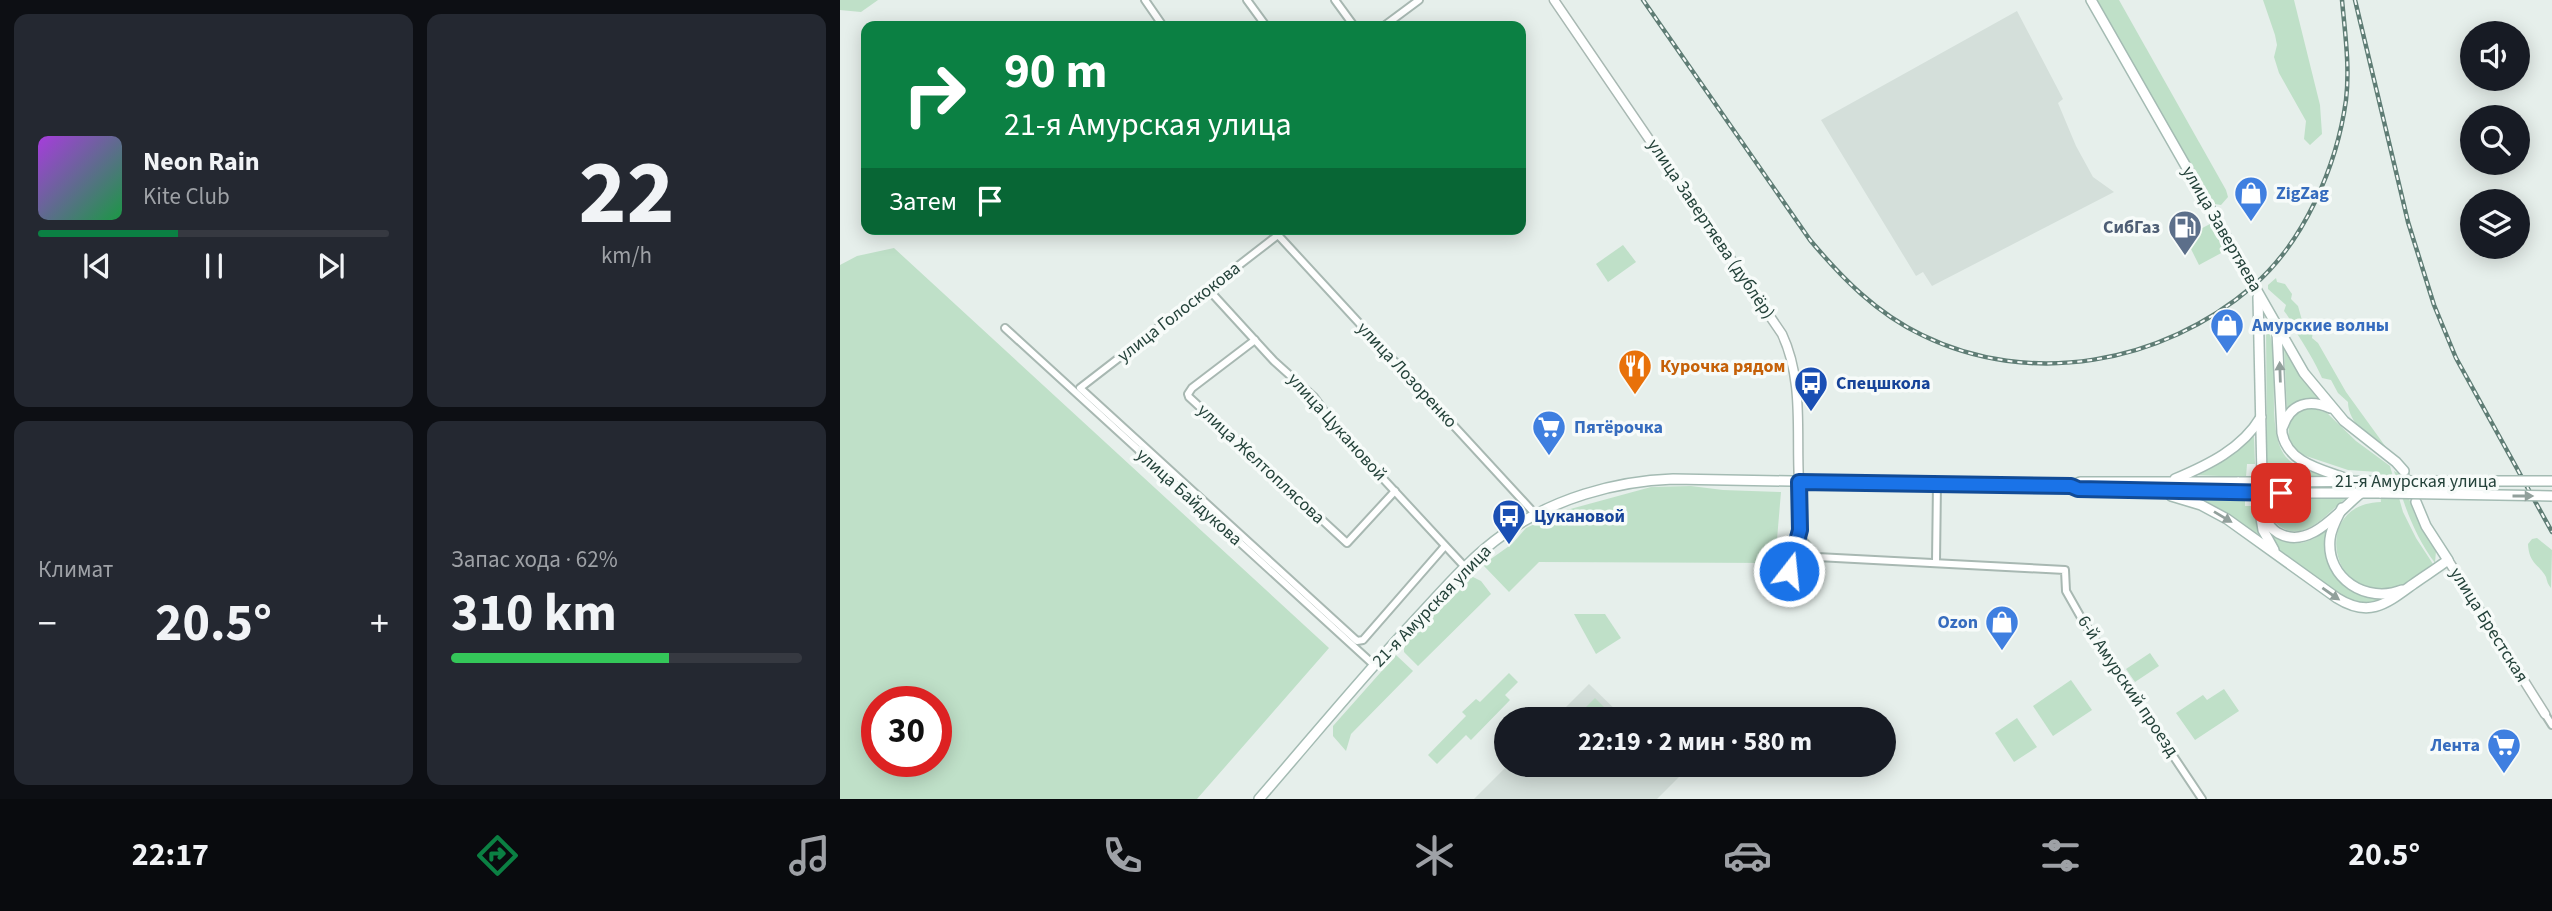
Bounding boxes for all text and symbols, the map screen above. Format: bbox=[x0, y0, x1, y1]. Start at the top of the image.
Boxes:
map controls bbox=[2460, 21, 2530, 259]
button: sound bbox=[2460, 21, 2530, 91]
text: 90 m bbox=[1004, 37, 1108, 107]
icon: right bbox=[889, 49, 980, 140]
text: 21-я Амурская улица bbox=[1004, 102, 1292, 148]
button: search bbox=[2460, 105, 2530, 175]
text: 22 bbox=[578, 129, 675, 258]
street label: улица Завертяева (дублёр) bbox=[1641, 134, 1781, 324]
text: Neon Rain bbox=[143, 143, 260, 180]
street label: улица Завертяева bbox=[2176, 161, 2268, 297]
shop icon: ZigZag bbox=[2232, 174, 2270, 223]
text: Kite Club bbox=[143, 180, 230, 213]
place label: ZigZag bbox=[2276, 181, 2329, 206]
icon: arrive bbox=[971, 182, 1009, 220]
text: Затем bbox=[889, 183, 957, 220]
button: layers bbox=[2460, 189, 2530, 259]
fuel station icon: СибГаз bbox=[2166, 208, 2204, 257]
place label: СибГаз bbox=[2103, 215, 2160, 240]
text: km/h bbox=[601, 239, 652, 272]
icon: previous bbox=[78, 247, 116, 285]
icon: pause bbox=[195, 247, 233, 285]
icon: next bbox=[312, 247, 350, 285]
street label: улица Голоскокова bbox=[1112, 256, 1246, 368]
shop icon: Амурские волны bbox=[2208, 306, 2246, 355]
place label: Амурские волны bbox=[2251, 313, 2389, 338]
street label: улица Лозоренко bbox=[1351, 316, 1463, 434]
restaurant icon: Курочка рядом bbox=[1616, 347, 1654, 396]
place label: Курочка рядом bbox=[1660, 354, 1785, 379]
one-way arrow bbox=[2274, 361, 2285, 383]
bus stop icon: Спецшкола bbox=[1792, 364, 1830, 413]
street label: улица Цукановой bbox=[1282, 368, 1392, 486]
place label: Спецшкола bbox=[1836, 371, 1931, 396]
street label: улица Желтоплясова bbox=[1192, 398, 1330, 530]
supermarket icon: Пятёрочка bbox=[1530, 408, 1568, 457]
place label: Пятёрочка bbox=[1574, 415, 1663, 440]
street label: улица Байдукова bbox=[1130, 443, 1248, 551]
pin bbox=[2251, 463, 2311, 523]
street label: 21-я Амурская улица bbox=[2335, 469, 2497, 494]
icon: arrive bbox=[2262, 474, 2300, 512]
one-way arrow bbox=[2512, 490, 2534, 502]
bus stop icon: Цукановой bbox=[1490, 497, 1528, 546]
place label: Цукановой bbox=[1534, 504, 1625, 529]
one-way arrow bbox=[2213, 511, 2232, 523]
position arrow bbox=[1752, 534, 1826, 608]
street label: 21-я Амурская улица bbox=[1367, 539, 1497, 673]
text: Запас хода · 62% bbox=[451, 543, 618, 576]
text: Климат bbox=[38, 553, 113, 586]
street label: улица Брестская bbox=[2444, 563, 2534, 687]
text: 310 km bbox=[451, 577, 617, 651]
text: 20.5° bbox=[155, 587, 272, 661]
one-way arrow bbox=[2322, 587, 2340, 601]
text: − bbox=[38, 597, 57, 651]
text: + bbox=[370, 597, 389, 651]
shop icon: Ozon bbox=[1983, 603, 2021, 652]
place label: Ozon bbox=[1938, 610, 1978, 635]
street label: 6-й Амурский проезд bbox=[2071, 610, 2185, 762]
speed limit sign: 30 bbox=[861, 686, 952, 777]
text: 22:19 · 2 мин · 580 m bbox=[1578, 723, 1812, 760]
supermarket icon: Лента bbox=[2485, 726, 2523, 775]
place label: Лента bbox=[2429, 733, 2480, 758]
icon: directions bbox=[473, 831, 522, 880]
icon: music bbox=[785, 831, 834, 880]
icon: phone bbox=[1098, 831, 1147, 880]
icon: climate bbox=[1410, 831, 1459, 880]
icon: car bbox=[1723, 831, 1772, 880]
icon: filters bbox=[2036, 831, 2085, 880]
text: 22:17 bbox=[132, 832, 209, 878]
text: 20.5° bbox=[2348, 832, 2420, 878]

